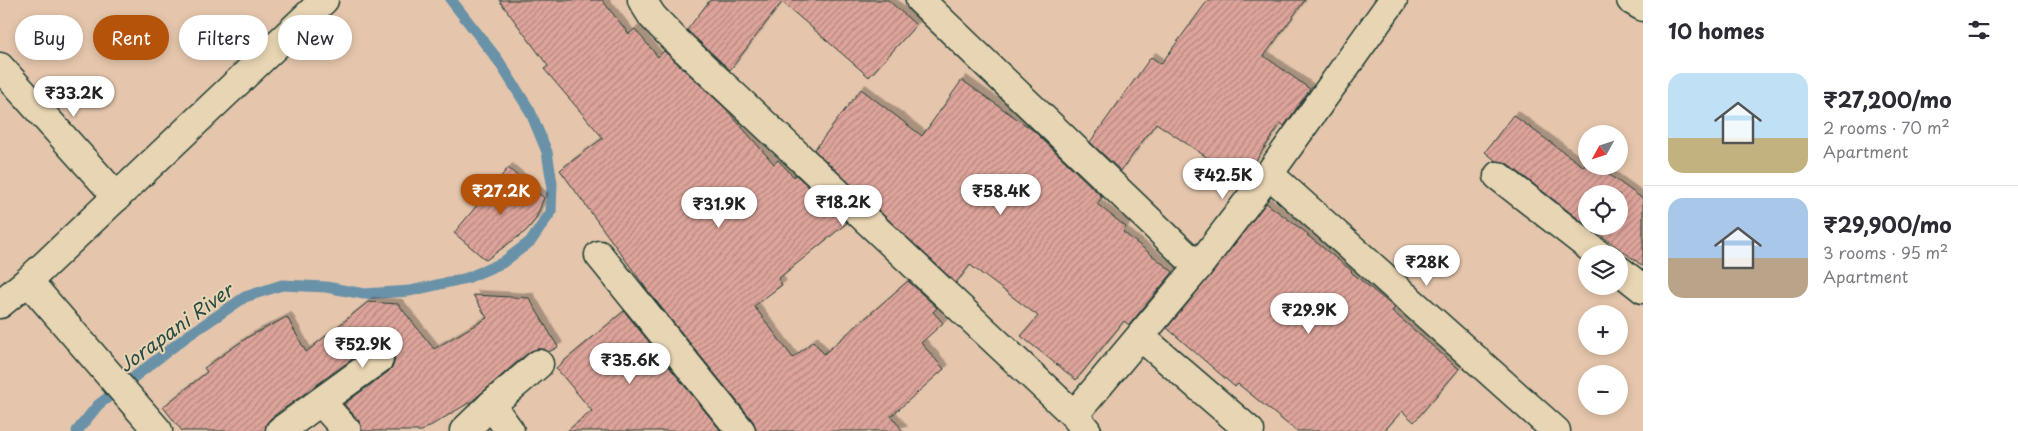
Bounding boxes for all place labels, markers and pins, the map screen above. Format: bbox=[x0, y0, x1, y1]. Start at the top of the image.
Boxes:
pin: ₹33.2K bbox=[33, 76, 115, 118]
pin: ₹42.5K bbox=[1182, 158, 1264, 200]
pin: ₹27.2K bbox=[460, 174, 542, 216]
pin: ₹58.4K bbox=[960, 174, 1042, 216]
pin: ₹18.2K bbox=[802, 184, 884, 227]
pin: ₹31.9K bbox=[678, 186, 760, 229]
pin: ₹28K bbox=[1397, 244, 1457, 287]
pin: ₹29.9K bbox=[1268, 292, 1350, 335]
pin: ₹52.9K bbox=[322, 326, 404, 369]
pin: ₹35.6K bbox=[589, 342, 671, 385]

